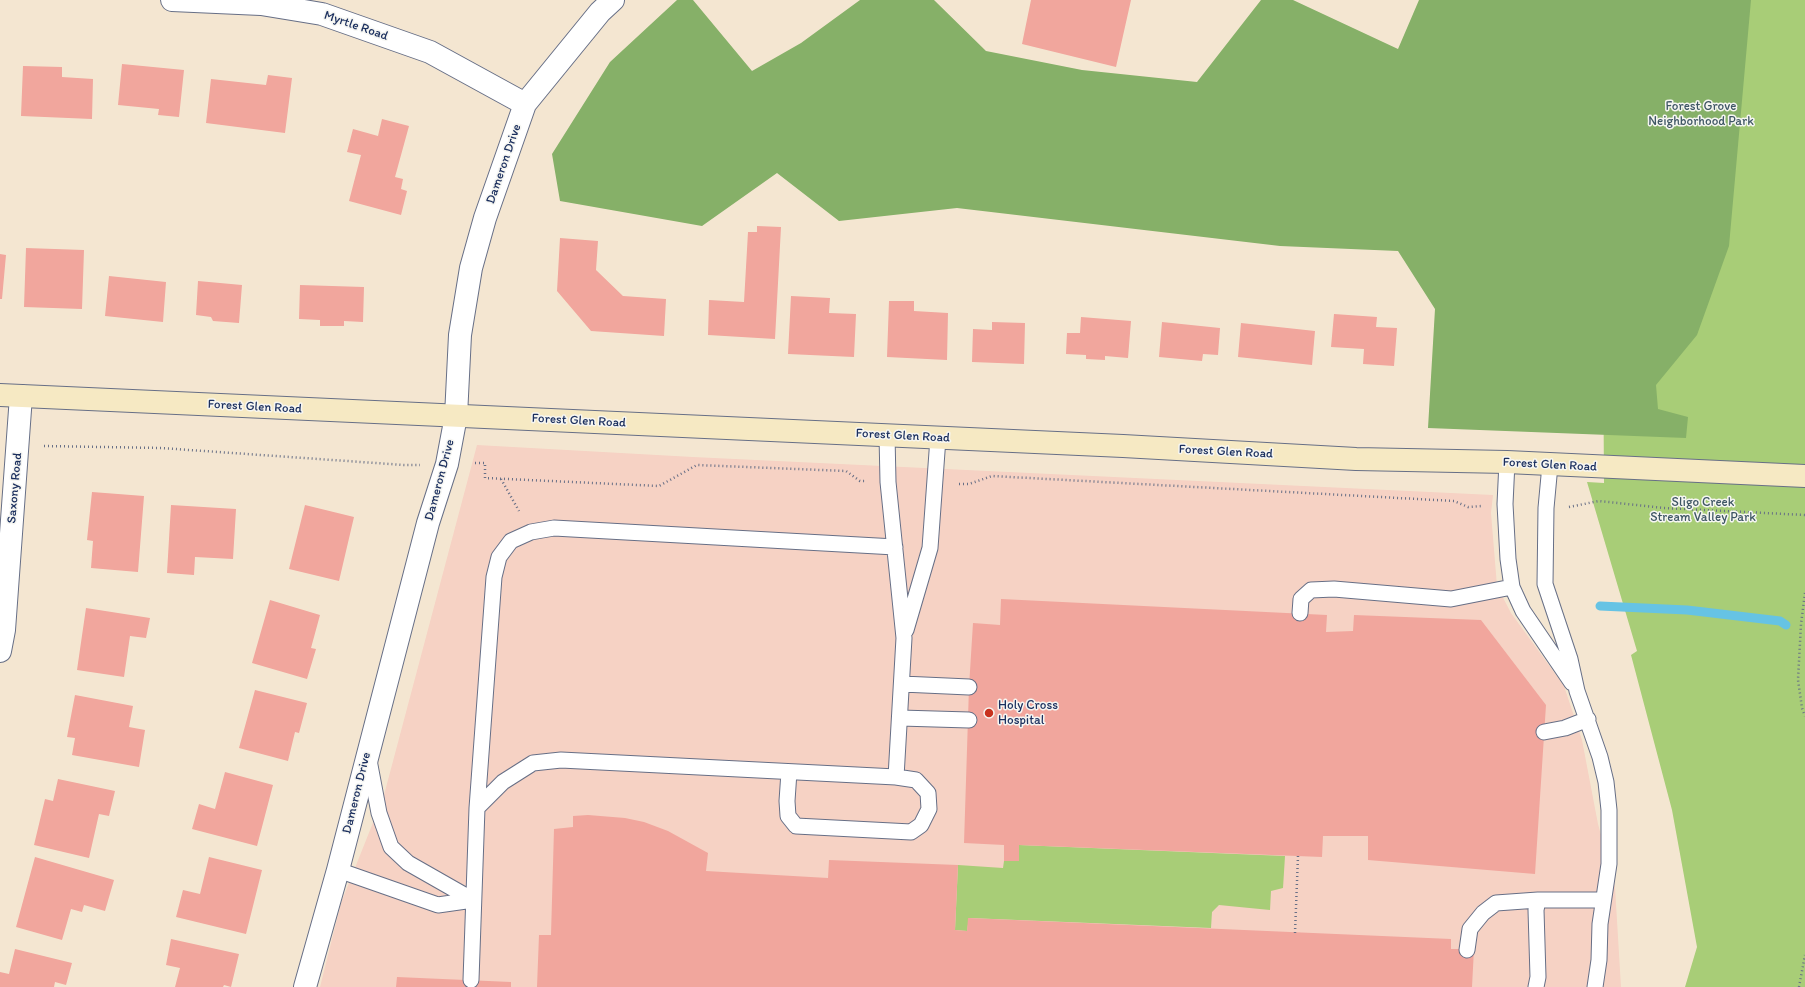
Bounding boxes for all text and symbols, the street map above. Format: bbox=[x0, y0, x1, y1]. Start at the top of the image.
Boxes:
street label: Myrtle Road bbox=[322, 8, 390, 44]
park label: Forest Grove Neighborhood Park bbox=[1648, 99, 1754, 130]
street label: Dameron Drive bbox=[483, 122, 525, 206]
street label: Forest Glen Road bbox=[207, 397, 303, 417]
street label: Forest Glen Road bbox=[531, 411, 627, 431]
street label: Forest Glen Road bbox=[855, 426, 951, 446]
street label: Dameron Drive bbox=[422, 438, 458, 522]
street label: Forest Glen Road bbox=[1178, 442, 1274, 462]
street label: Saxony Road bbox=[4, 452, 26, 524]
street label: Forest Glen Road bbox=[1502, 455, 1598, 475]
park label: Sligo Creek Stream Valley Park bbox=[1650, 495, 1756, 526]
place label: Holy Cross Hospital bbox=[998, 698, 1058, 729]
marker: Holy Cross Hospital bbox=[983, 707, 995, 719]
street label: Dameron Drive bbox=[339, 751, 375, 835]

